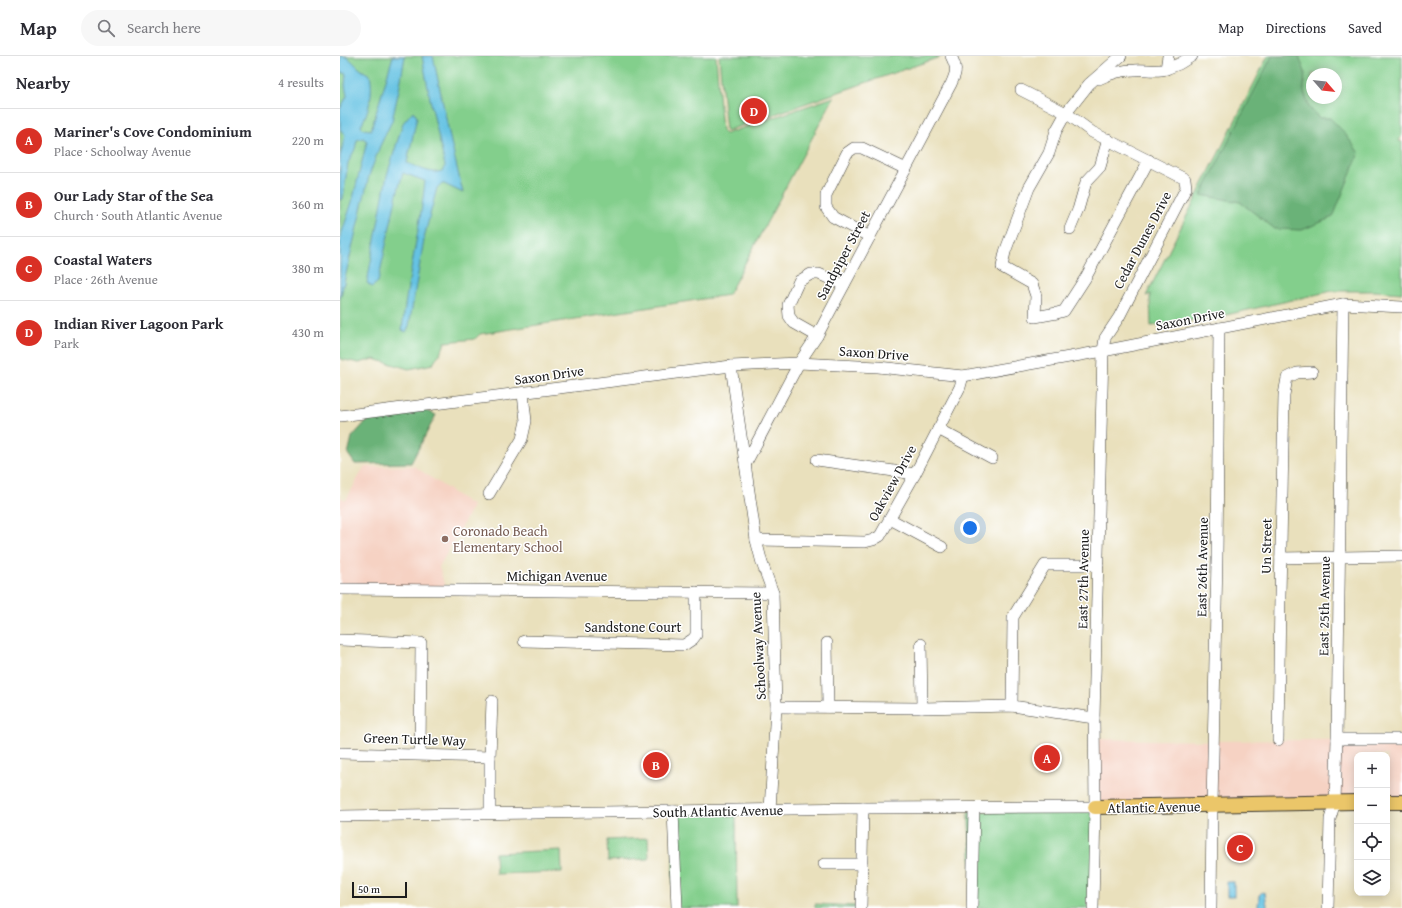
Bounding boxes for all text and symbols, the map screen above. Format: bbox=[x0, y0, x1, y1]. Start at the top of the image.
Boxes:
search box bbox=[81, 10, 361, 46]
text: Map bbox=[20, 14, 57, 42]
icon: search bbox=[95, 17, 117, 39]
text: Search here bbox=[127, 17, 201, 38]
text: Map bbox=[1218, 18, 1244, 38]
text: Directions bbox=[1266, 18, 1326, 38]
text: Saved bbox=[1348, 18, 1382, 38]
north arrow bbox=[1306, 68, 1342, 104]
text: Nearby bbox=[16, 70, 70, 95]
text: 4 results bbox=[278, 73, 324, 92]
pin: D bbox=[741, 96, 767, 126]
text: Mariner's Cove Condominium bbox=[54, 121, 252, 142]
text: A bbox=[25, 131, 33, 150]
text: 220 m bbox=[292, 131, 324, 150]
text: Place · Schoolway Avenue bbox=[54, 142, 191, 161]
text: Our Lady Star of the Sea bbox=[54, 185, 213, 206]
street label: Cedar Dunes Drive bbox=[1108, 187, 1176, 292]
text: B bbox=[25, 195, 33, 214]
text: 360 m bbox=[292, 195, 324, 214]
text: Church · South Atlantic Avenue bbox=[54, 206, 222, 225]
street label: Sandpiper Street bbox=[811, 207, 875, 303]
text: Coastal Waters bbox=[54, 249, 152, 270]
text: C bbox=[25, 259, 33, 278]
text: 380 m bbox=[292, 259, 324, 278]
text: Place · 26th Avenue bbox=[54, 270, 158, 289]
street label: Saxon Drive bbox=[1154, 302, 1227, 335]
text: Indian River Lagoon Park bbox=[54, 313, 223, 334]
text: D bbox=[25, 323, 33, 342]
text: 430 m bbox=[292, 323, 324, 342]
text: Park bbox=[54, 334, 79, 353]
street label: Saxon Drive bbox=[838, 341, 910, 365]
street label: Saxon Drive bbox=[513, 360, 585, 390]
street label: Oakview Drive bbox=[863, 441, 921, 525]
street label: East 26th Avenue bbox=[1191, 517, 1213, 617]
your location bbox=[960, 518, 980, 538]
street label: Un Street bbox=[1256, 518, 1276, 574]
place label: Coronado Beach Elementary School bbox=[453, 521, 563, 557]
street label: East 27th Avenue bbox=[1072, 529, 1094, 629]
marker: Coronado Beach Elementary School bbox=[440, 534, 450, 544]
street label: East 25th Avenue bbox=[1313, 556, 1335, 656]
street label: Michigan Avenue bbox=[507, 566, 608, 586]
street label: Schoolway Avenue bbox=[745, 591, 771, 701]
street label: Sandstone Court bbox=[585, 617, 682, 637]
street label: Green Turtle Way bbox=[363, 727, 467, 751]
pin: A bbox=[1034, 743, 1060, 773]
pin: B bbox=[643, 750, 669, 780]
map controls bbox=[1354, 752, 1390, 896]
button: + bbox=[1354, 752, 1390, 788]
button: − bbox=[1354, 788, 1390, 824]
street label: Atlantic Avenue bbox=[1107, 796, 1201, 818]
street label: South Atlantic Avenue bbox=[653, 800, 784, 822]
button: locate bbox=[1354, 824, 1390, 860]
pin: C bbox=[1227, 833, 1253, 863]
button: layers bbox=[1354, 860, 1390, 896]
scale bar bbox=[352, 880, 407, 899]
text: 50 m bbox=[358, 881, 380, 897]

